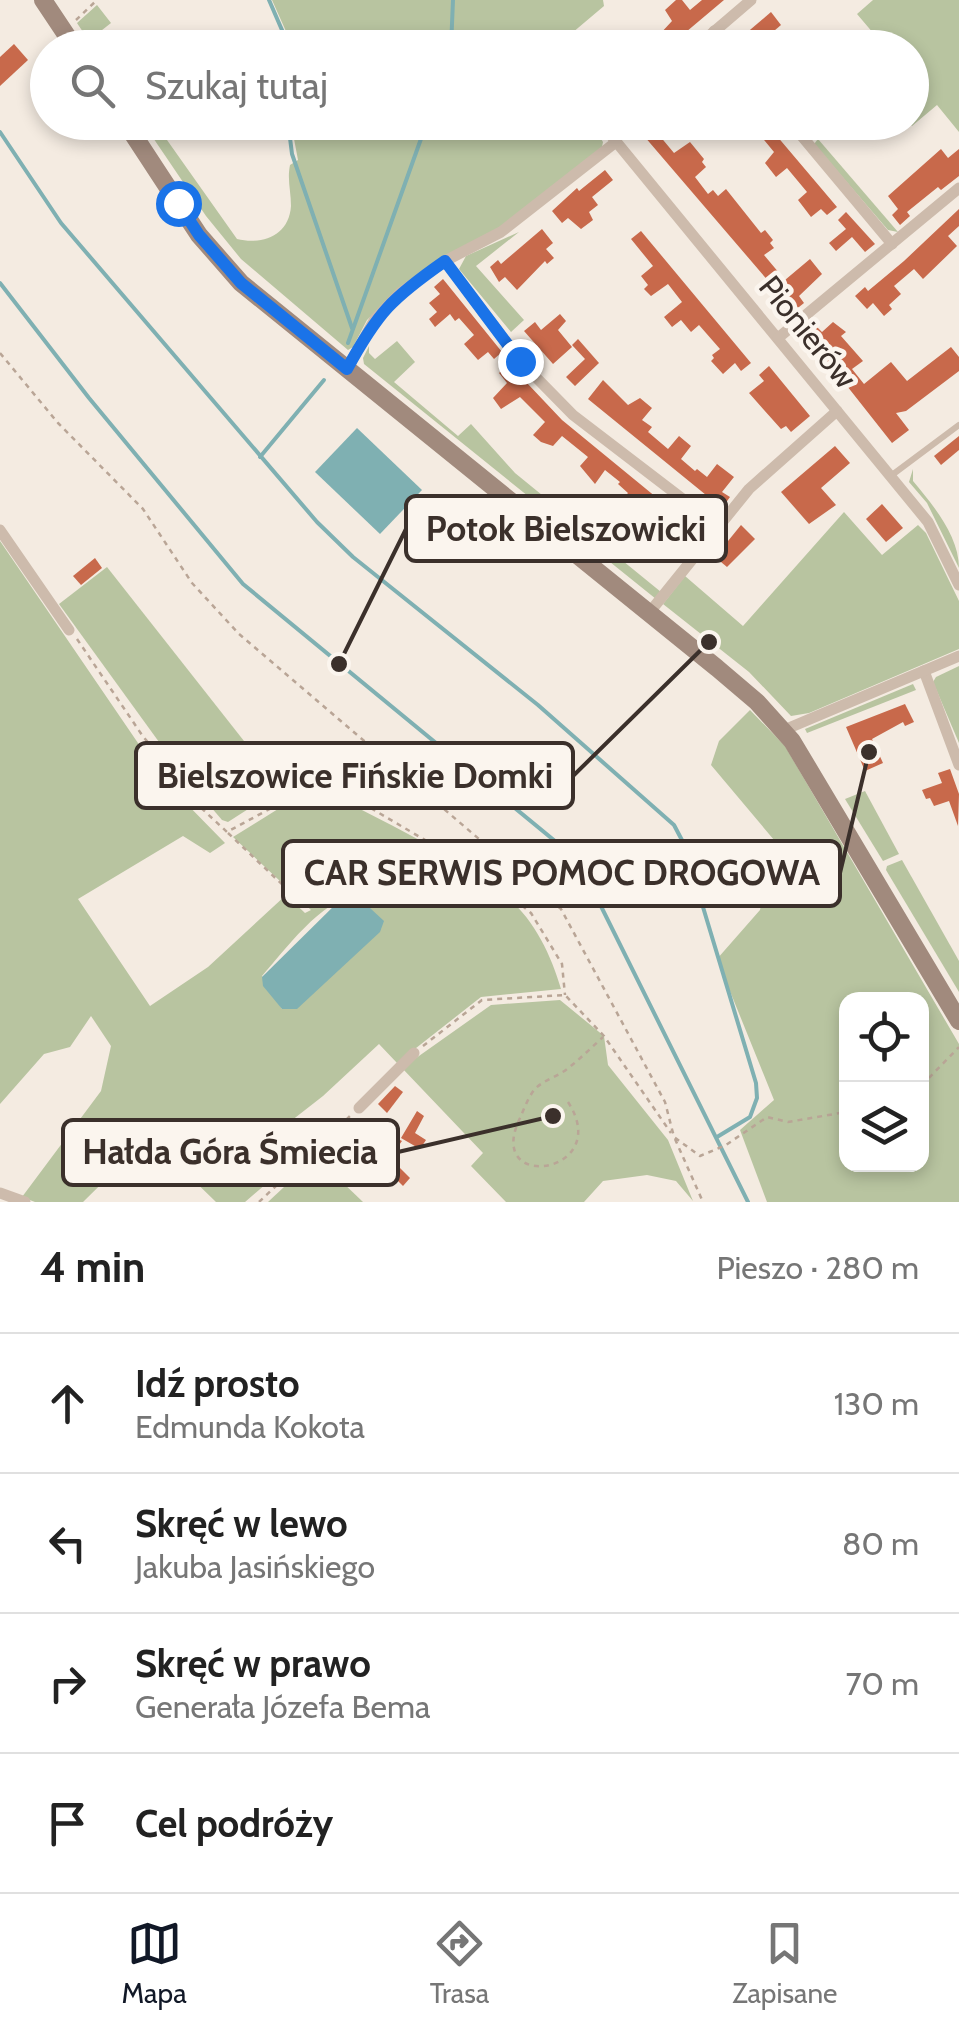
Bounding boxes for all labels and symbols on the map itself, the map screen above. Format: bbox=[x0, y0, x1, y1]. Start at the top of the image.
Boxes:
route start bbox=[156, 181, 202, 227]
street label: Pionierów bbox=[751, 267, 866, 396]
route end bbox=[498, 339, 544, 385]
callout: Potok Bielszowicki bbox=[406, 496, 726, 561]
text: Potok Bielszowicki bbox=[426, 507, 706, 550]
callout: Bielszowice Fińskie Domki bbox=[136, 743, 573, 808]
text: Bielszowice Fińskie Domki bbox=[157, 754, 553, 797]
callout: CAR SERWIS POMOC DROGOWA bbox=[283, 841, 840, 906]
text: CAR SERWIS POMOC DROGOWA bbox=[304, 851, 820, 894]
callout: Hałda Góra Śmiecia bbox=[63, 1120, 398, 1185]
text: Hałda Góra Śmiecia bbox=[82, 1130, 378, 1173]

